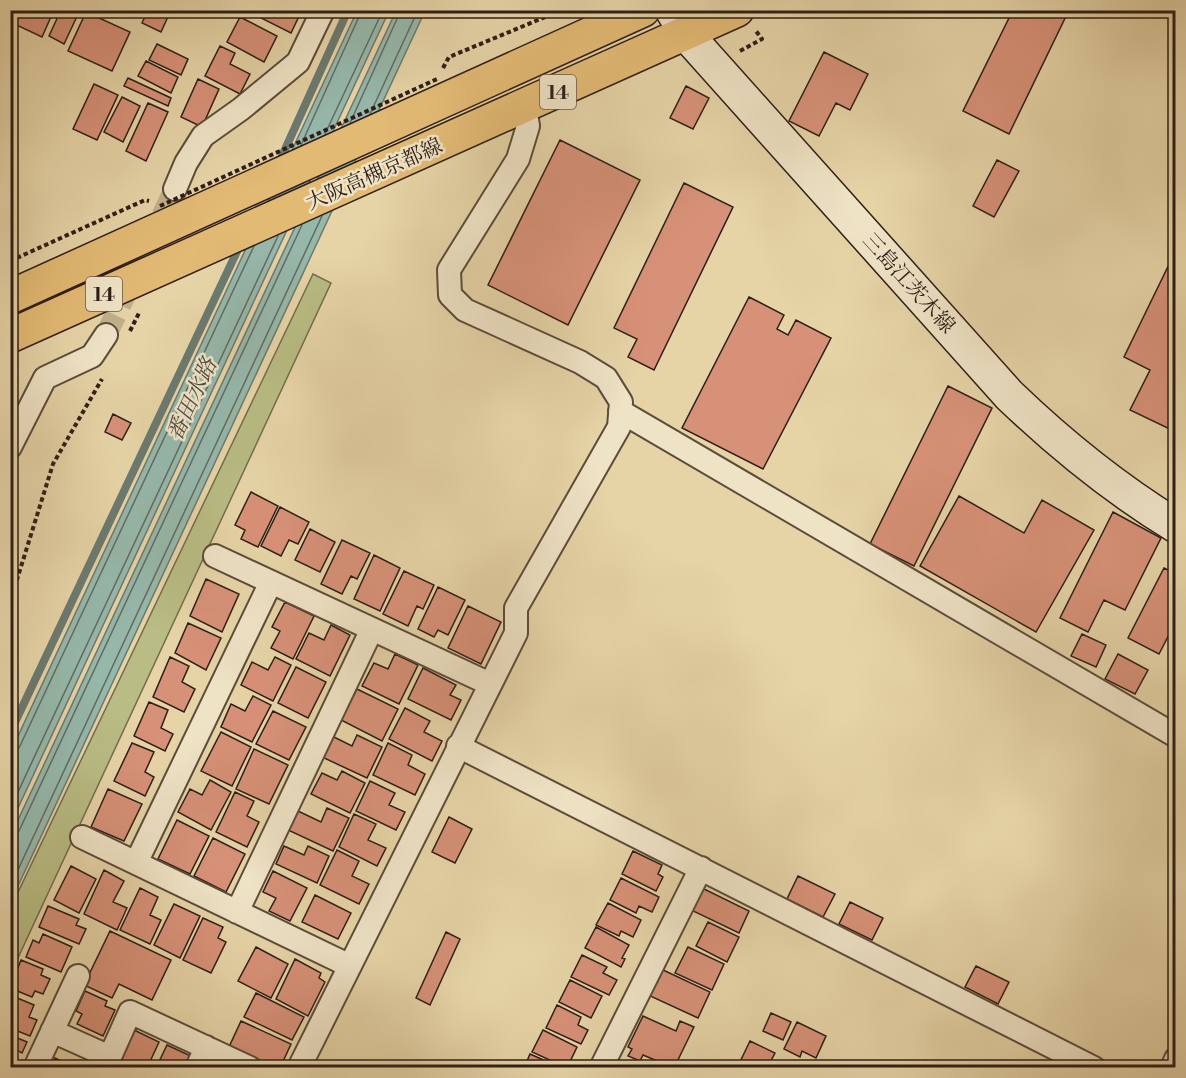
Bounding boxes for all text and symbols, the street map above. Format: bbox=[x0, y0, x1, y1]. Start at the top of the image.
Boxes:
road number: 14 bbox=[540, 75, 576, 109]
street label: 大阪高槻京都線 bbox=[302, 133, 447, 217]
street label: 三島江茨木線 bbox=[856, 228, 960, 339]
road number: 14 bbox=[86, 277, 122, 311]
water label: 番田水路 bbox=[162, 352, 224, 445]

